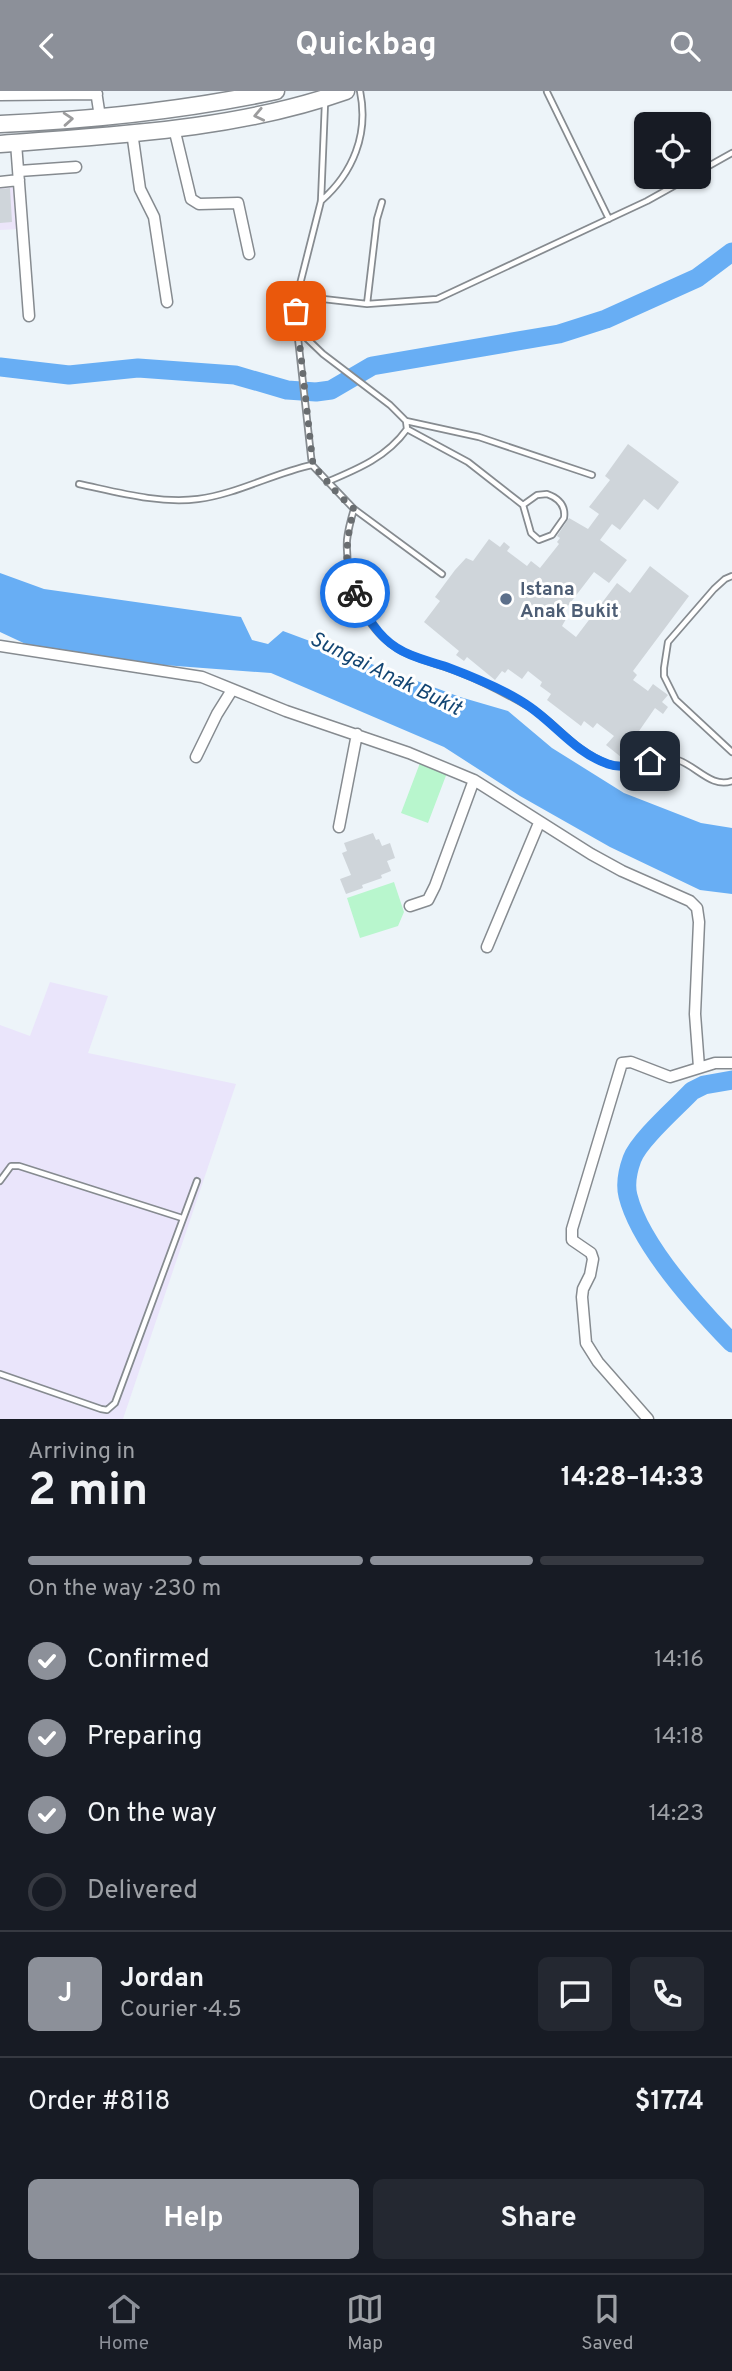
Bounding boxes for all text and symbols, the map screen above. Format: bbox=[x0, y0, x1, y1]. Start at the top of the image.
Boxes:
text: Quickbag bbox=[295, 26, 437, 66]
icon: back bbox=[28, 27, 66, 65]
icon: search bbox=[666, 27, 704, 65]
one-way arrow bbox=[253, 106, 265, 121]
one-way arrow bbox=[63, 112, 74, 127]
map controls bbox=[634, 112, 711, 189]
button: locate bbox=[634, 112, 711, 189]
pin bbox=[266, 281, 326, 341]
icon: bag bbox=[277, 292, 315, 330]
courier bbox=[320, 558, 390, 628]
icon: bike bbox=[336, 574, 374, 612]
place label: Istana Anak Bukit bbox=[520, 578, 619, 624]
marker: Istana Anak Bukit bbox=[498, 591, 514, 607]
water label: Sungai Anak Bukit bbox=[305, 626, 467, 723]
pin bbox=[620, 731, 680, 791]
icon: home bbox=[631, 742, 669, 780]
text: Arriving in bbox=[28, 1438, 135, 1467]
text: 14:28–14:33 bbox=[561, 1462, 704, 1495]
text: 2 min bbox=[28, 1463, 148, 1522]
text: On the way · 230 m bbox=[28, 1575, 221, 1604]
icon: check bbox=[28, 1642, 66, 1680]
text: Confirmed bbox=[87, 1644, 210, 1677]
text: 14:16 bbox=[654, 1646, 704, 1675]
icon: check bbox=[28, 1719, 66, 1757]
text: Preparing bbox=[87, 1721, 202, 1754]
text: 14:18 bbox=[654, 1723, 704, 1752]
icon: check bbox=[28, 1796, 66, 1834]
text: On the way bbox=[87, 1798, 217, 1831]
text: 14:23 bbox=[649, 1800, 704, 1829]
text: Delivered bbox=[87, 1875, 198, 1908]
button: chat bbox=[538, 1957, 612, 2031]
button: phone bbox=[630, 1957, 704, 2031]
text: Jordan bbox=[120, 1963, 204, 1996]
text: J bbox=[58, 1978, 72, 2011]
text: Courier · 4.5 bbox=[120, 1996, 242, 2025]
text: Order #8118 bbox=[28, 2086, 171, 2119]
text: $17.74 bbox=[635, 2086, 704, 2119]
button: Help bbox=[28, 2179, 359, 2259]
button: Share bbox=[373, 2179, 704, 2259]
tab: Home bbox=[99, 2290, 149, 2356]
tab: Map bbox=[346, 2290, 384, 2356]
tab: Saved bbox=[581, 2290, 633, 2356]

